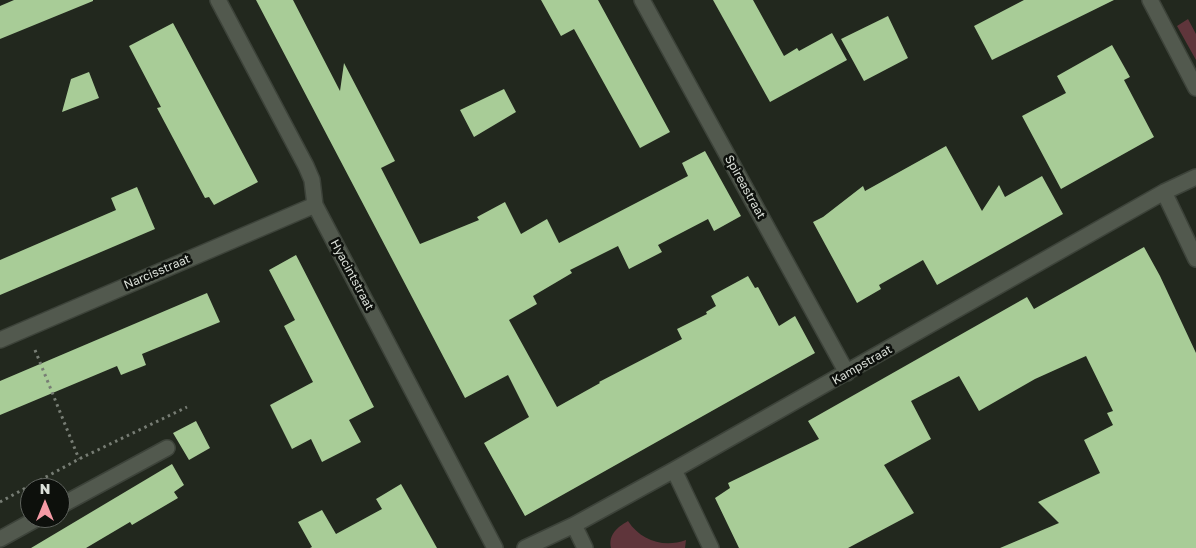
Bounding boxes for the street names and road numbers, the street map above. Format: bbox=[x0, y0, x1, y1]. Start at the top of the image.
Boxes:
street label: Spireastraat bbox=[722, 153, 768, 221]
street label: Hyacintstraat bbox=[327, 237, 377, 313]
street label: Narcisstraat bbox=[122, 252, 192, 292]
street label: Kampstraat bbox=[829, 342, 895, 388]

